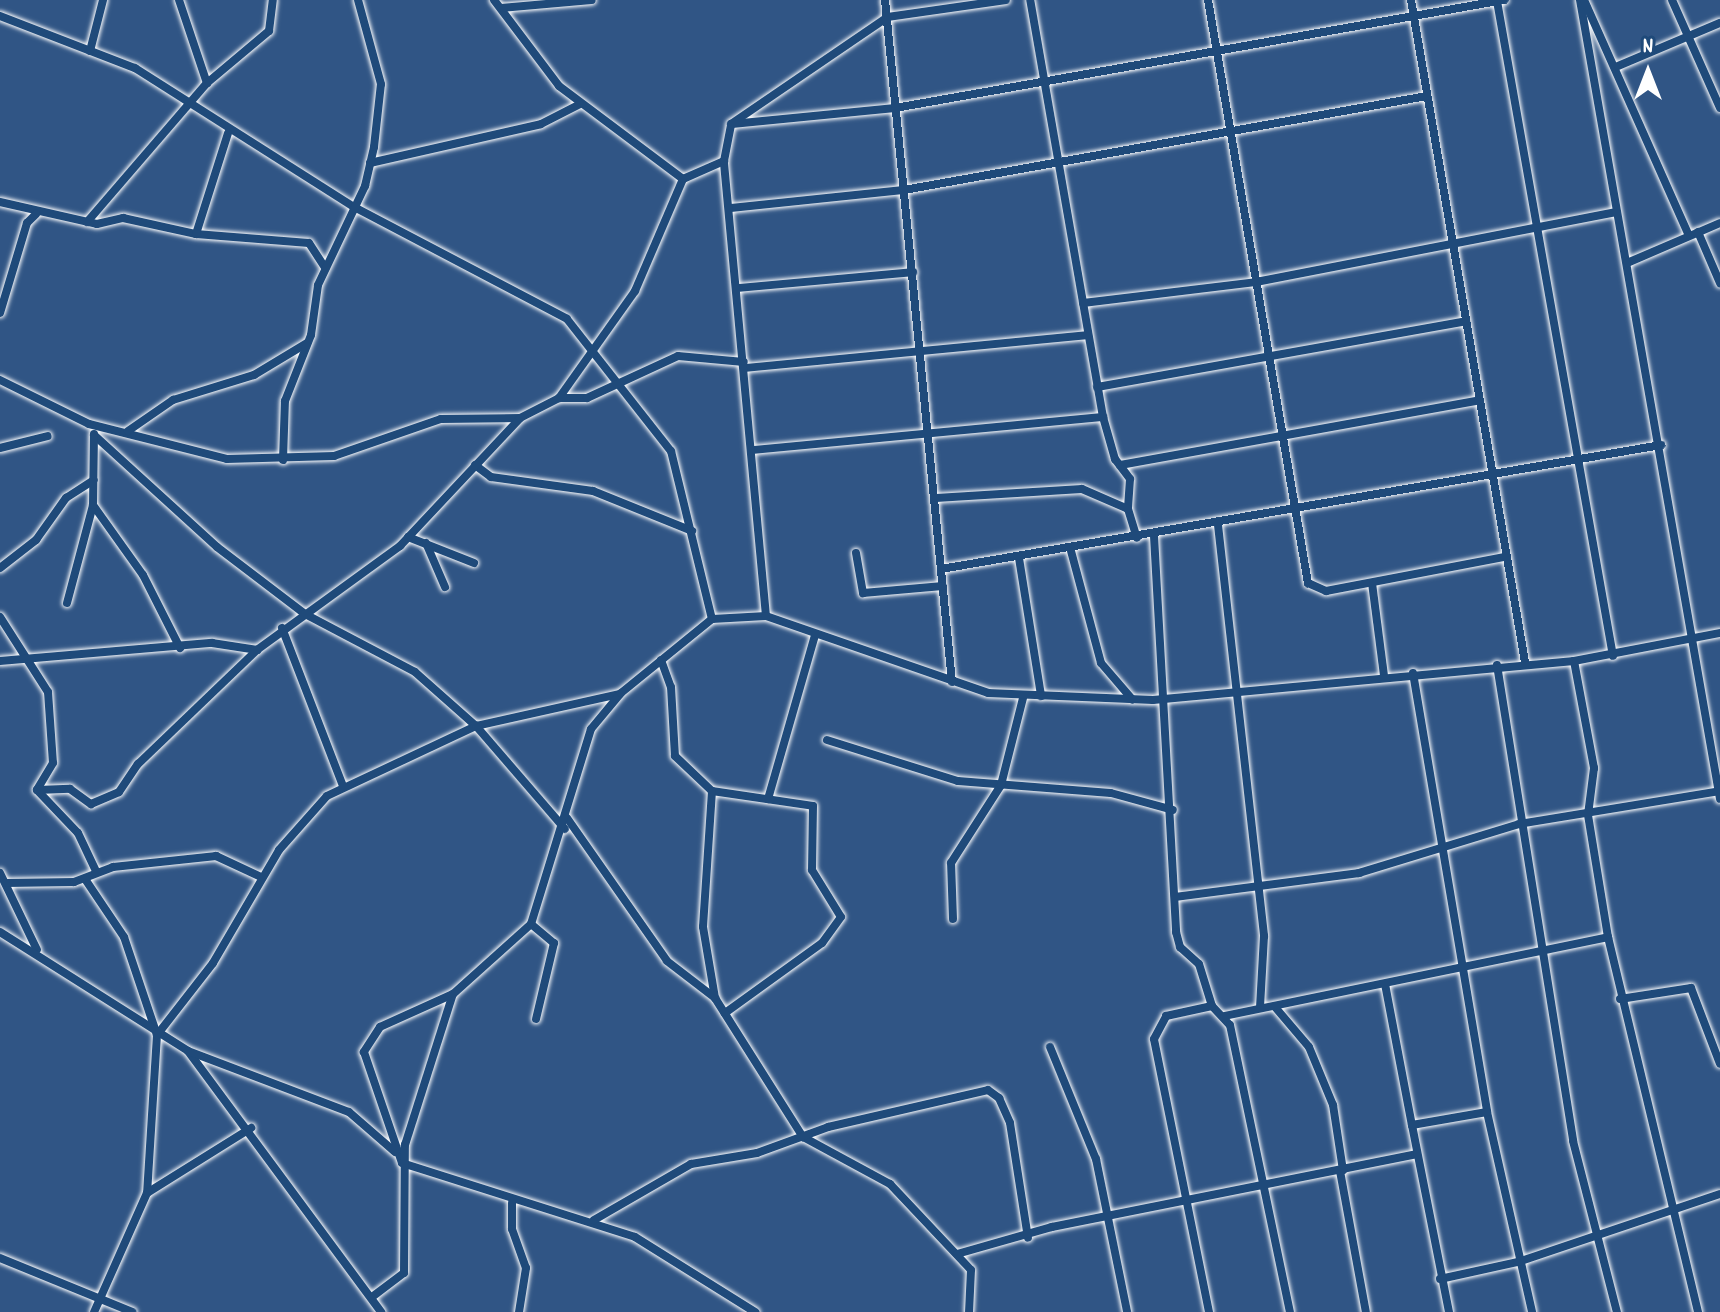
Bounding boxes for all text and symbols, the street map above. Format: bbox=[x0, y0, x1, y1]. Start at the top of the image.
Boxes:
north arrow bbox=[1608, 32, 1688, 112]
text: N bbox=[1643, 32, 1653, 63]

